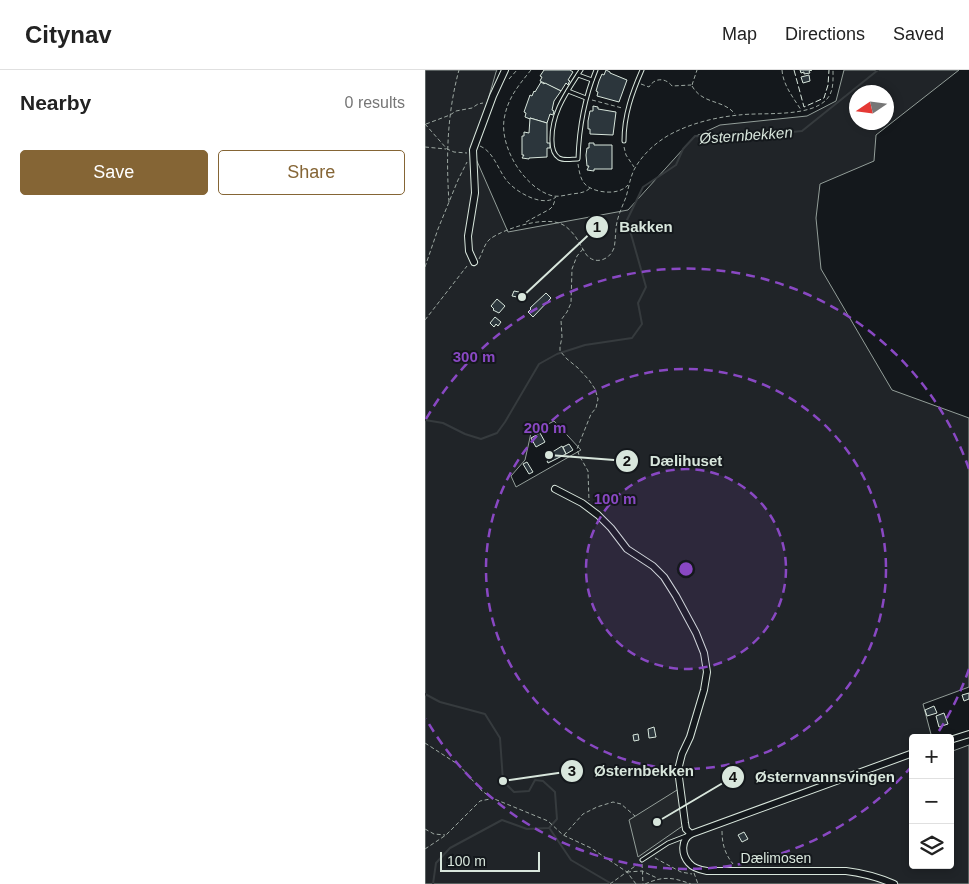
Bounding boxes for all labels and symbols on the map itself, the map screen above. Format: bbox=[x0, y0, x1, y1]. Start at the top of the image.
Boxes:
north arrow bbox=[849, 85, 894, 130]
water label: Østernbekken bbox=[698, 123, 793, 147]
callout: Bakken bbox=[584, 212, 683, 242]
text: 1 bbox=[593, 218, 601, 235]
text: Bakken bbox=[619, 218, 673, 235]
text: 300 m bbox=[453, 348, 495, 365]
text: 200 m bbox=[524, 419, 566, 436]
callout: Dælihuset bbox=[615, 446, 732, 476]
text: 2 bbox=[623, 452, 631, 469]
text: Dælihuset bbox=[650, 452, 722, 469]
text: 100 m bbox=[594, 490, 636, 507]
centre of rings bbox=[677, 560, 695, 578]
callout: Østernbekken bbox=[559, 756, 704, 786]
text: 3 bbox=[568, 762, 576, 779]
text: Østernbekken bbox=[594, 762, 694, 779]
callout: Østernvannsvingen bbox=[720, 762, 905, 792]
text: 4 bbox=[729, 768, 738, 785]
text: Østernvannsvingen bbox=[755, 768, 895, 785]
scale bar bbox=[440, 849, 540, 872]
street label: Dælimosen bbox=[741, 850, 811, 866]

